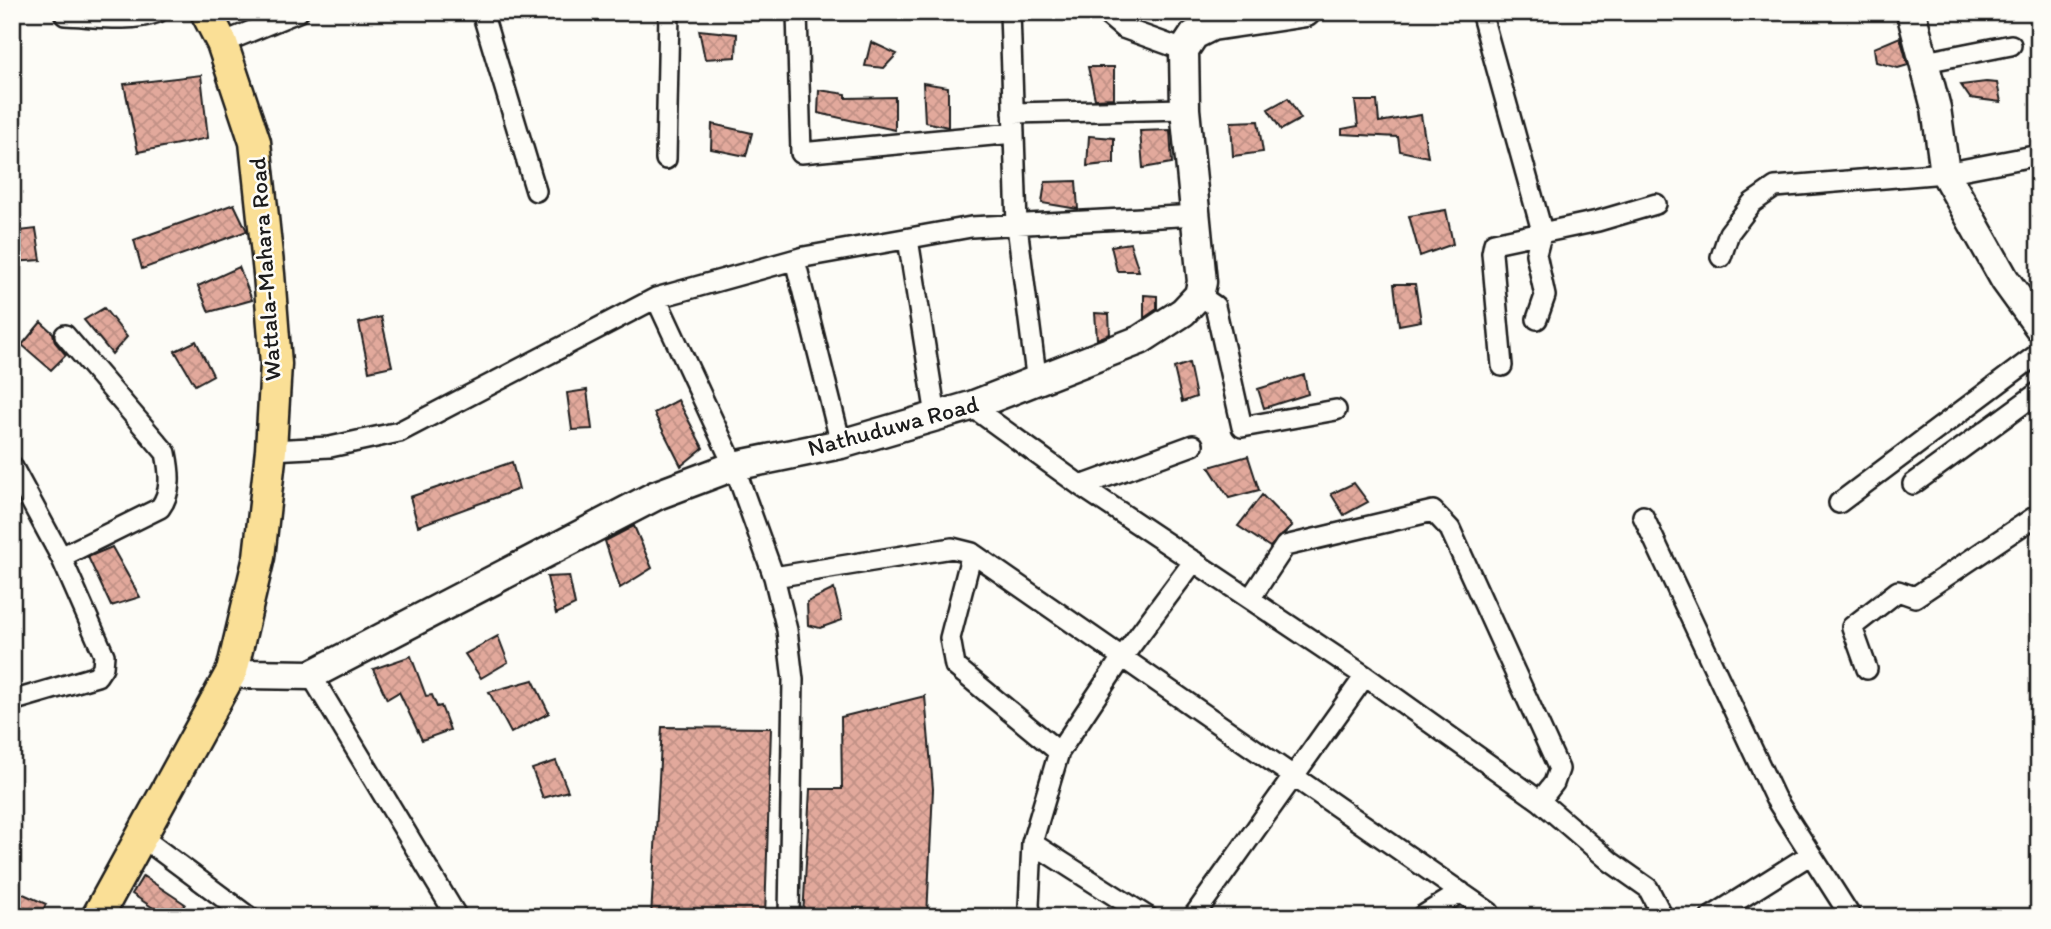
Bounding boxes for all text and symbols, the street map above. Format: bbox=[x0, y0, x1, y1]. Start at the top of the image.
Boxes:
street label: Wattala-Mahara Road bbox=[242, 156, 287, 382]
street label: Nathuduwa Road bbox=[804, 389, 982, 462]

